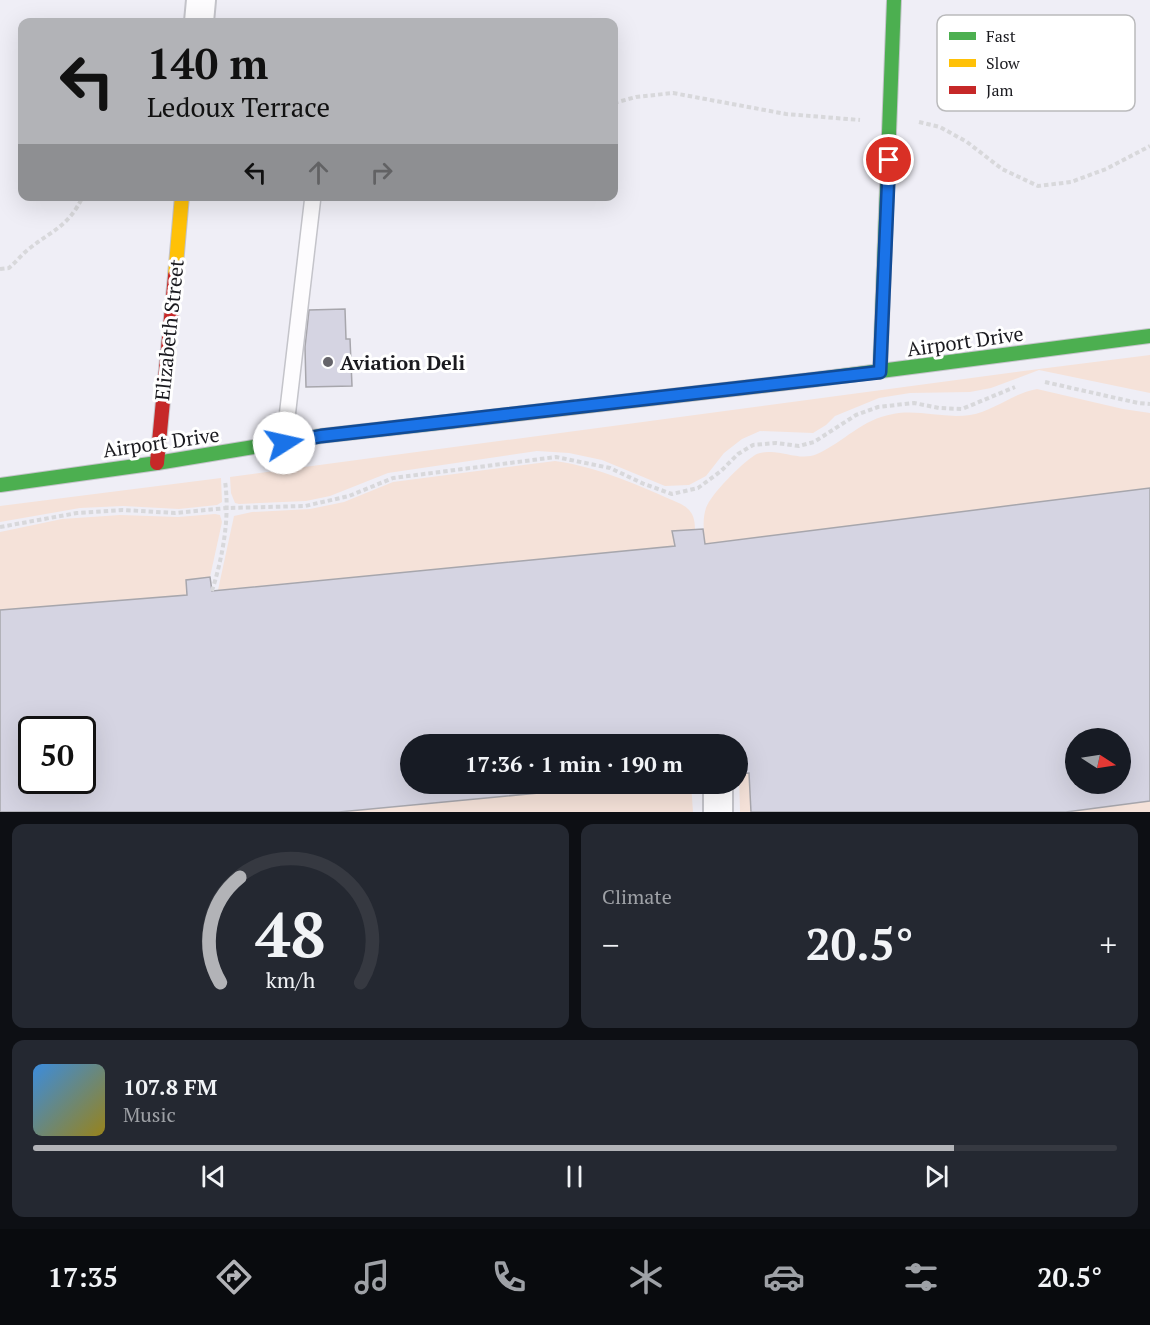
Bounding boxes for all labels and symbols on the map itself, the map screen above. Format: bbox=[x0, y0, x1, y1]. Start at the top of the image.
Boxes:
legend bbox=[937, 15, 1135, 111]
text: Fast bbox=[986, 25, 1016, 47]
text: Slow bbox=[986, 52, 1020, 74]
text: Jam bbox=[986, 79, 1014, 101]
pin bbox=[863, 134, 914, 185]
street label: Elizabeth Street bbox=[148, 257, 190, 402]
street label: Airport Drive bbox=[905, 319, 1025, 363]
place label: Aviation Deli bbox=[340, 349, 465, 376]
marker: Aviation Deli bbox=[321, 355, 335, 369]
position arrow bbox=[252, 411, 316, 475]
street label: Airport Drive bbox=[101, 420, 221, 464]
speed limit sign: 50 bbox=[18, 716, 96, 794]
north arrow bbox=[1065, 728, 1131, 794]

